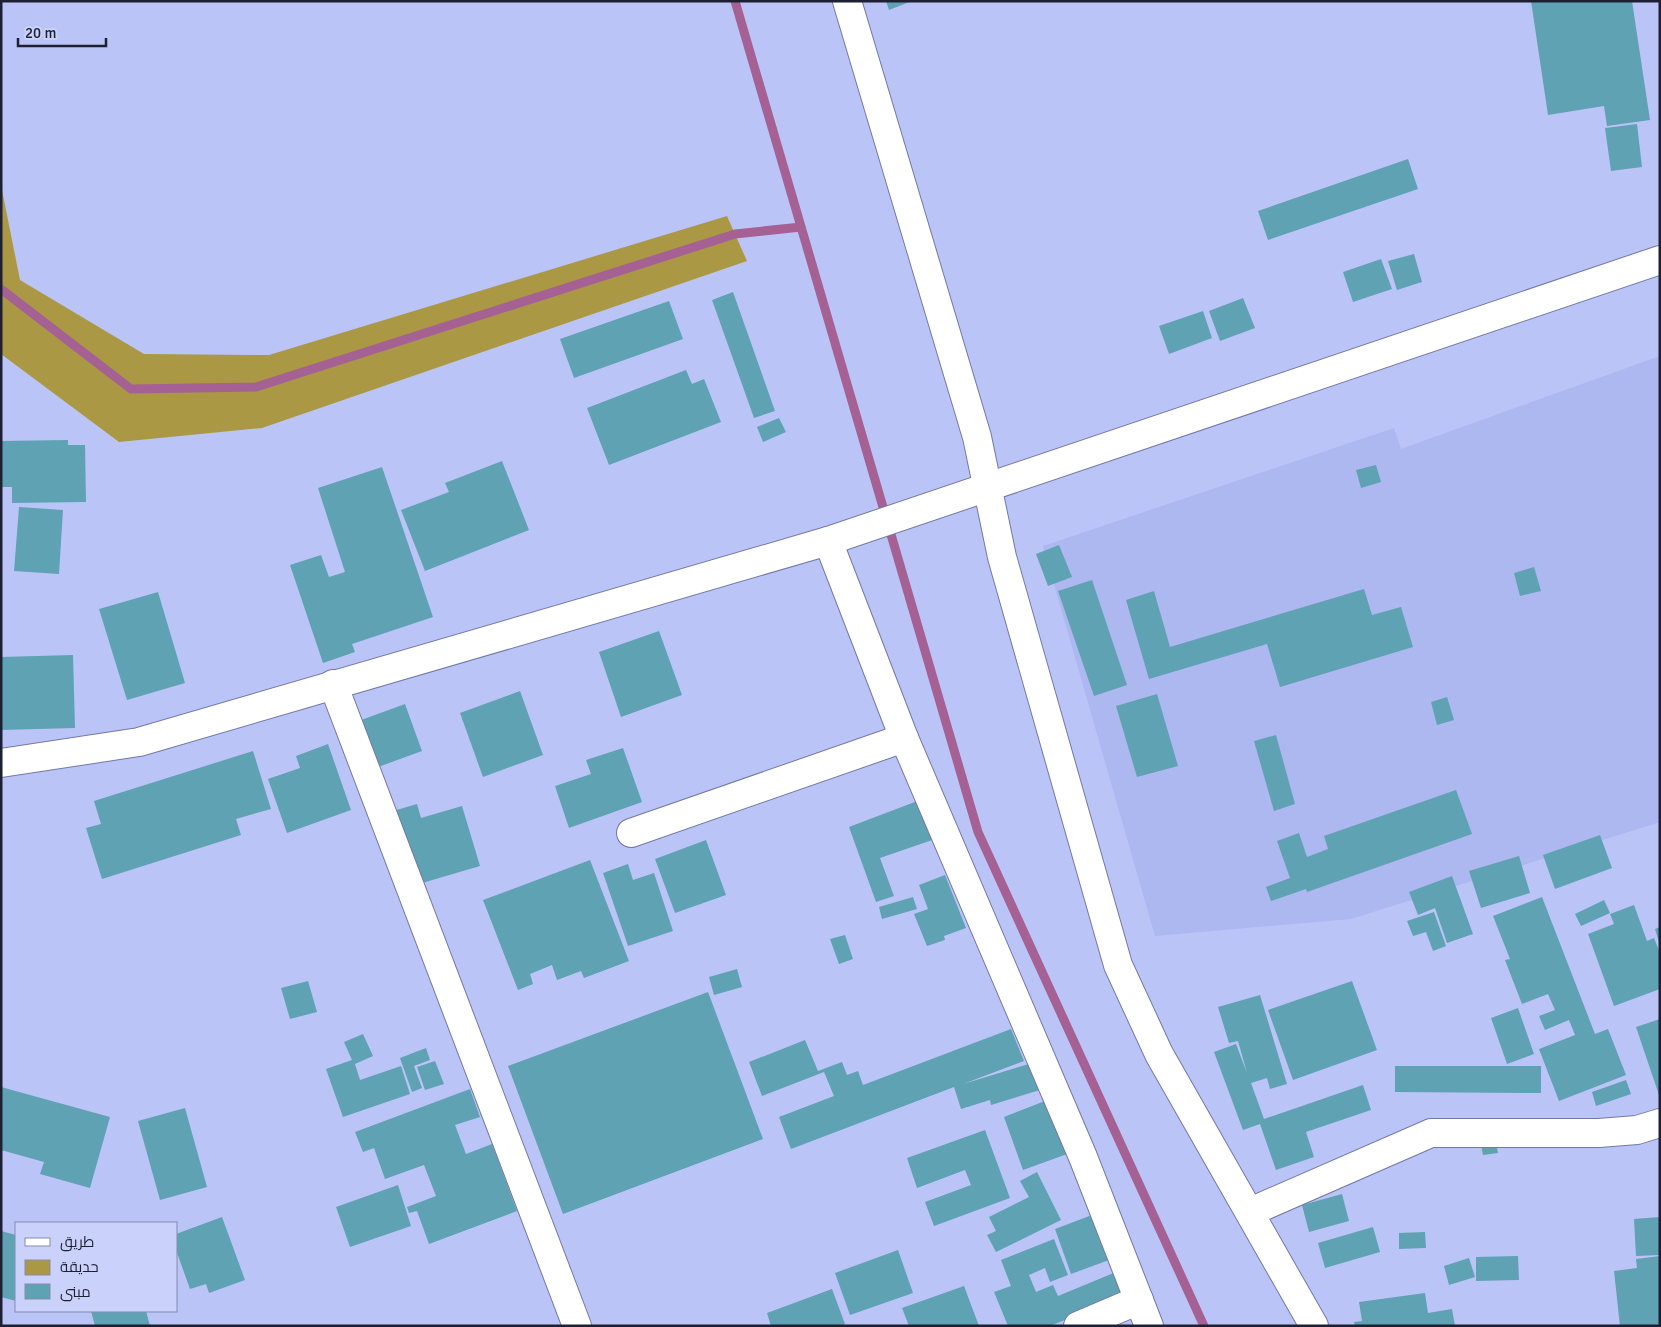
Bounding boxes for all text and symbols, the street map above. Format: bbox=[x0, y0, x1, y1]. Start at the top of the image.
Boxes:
scale bar bbox=[18, 15, 105, 47]
text: 20 m bbox=[25, 24, 56, 42]
legend bbox=[15, 1222, 178, 1312]
text: طريق bbox=[60, 1233, 94, 1252]
text: حديقة bbox=[60, 1258, 99, 1276]
text: مبنى bbox=[60, 1283, 91, 1302]

